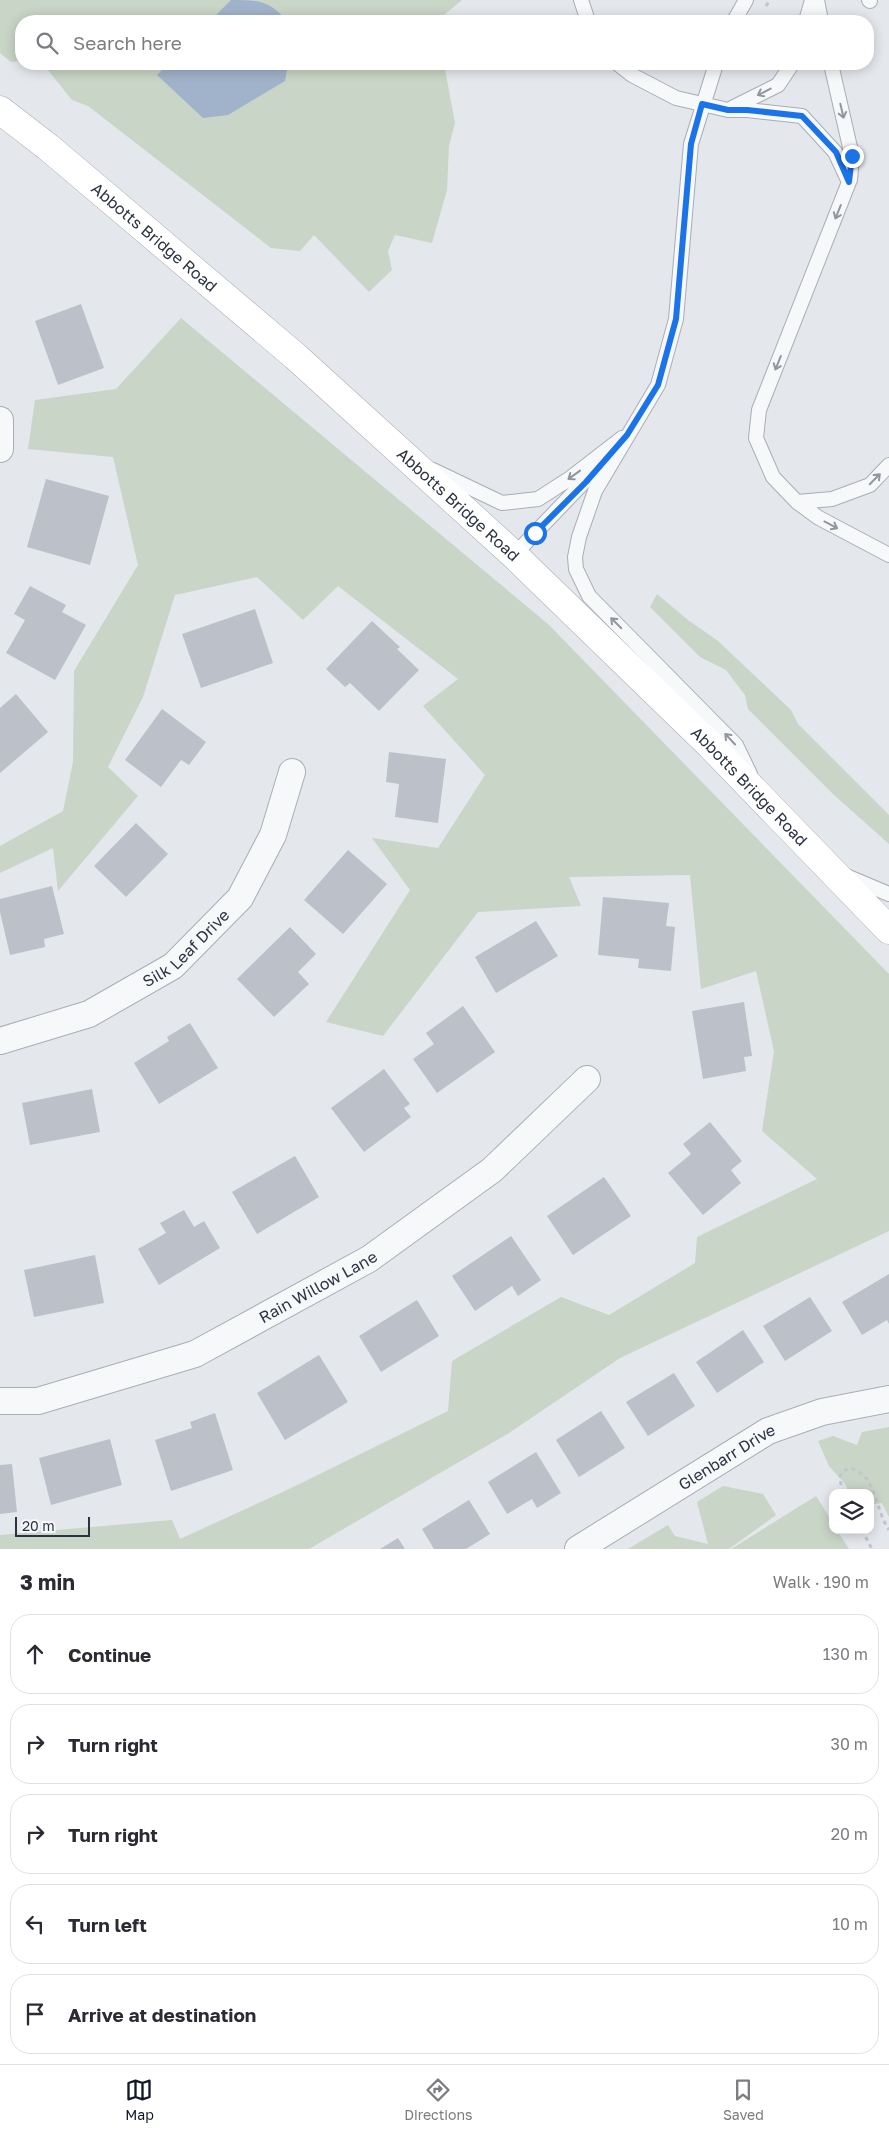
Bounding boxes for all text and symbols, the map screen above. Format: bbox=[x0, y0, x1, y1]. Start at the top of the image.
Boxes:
search box bbox=[15, 15, 874, 70]
icon: search bbox=[33, 29, 61, 57]
text: Search here bbox=[73, 31, 182, 54]
one-way arrow bbox=[757, 87, 772, 97]
one-way arrow bbox=[838, 103, 847, 119]
route end bbox=[841, 145, 864, 168]
street label: Abbotts Bridge Road bbox=[87, 178, 221, 296]
one-way arrow bbox=[832, 204, 842, 219]
one-way arrow bbox=[773, 355, 782, 370]
street label: Abbotts Bridge Road bbox=[393, 444, 524, 565]
one-way arrow bbox=[567, 470, 581, 480]
one-way arrow bbox=[869, 473, 881, 485]
one-way arrow bbox=[824, 520, 839, 530]
route start bbox=[524, 522, 547, 545]
one-way arrow bbox=[610, 617, 622, 630]
street label: Abbotts Bridge Road bbox=[687, 722, 812, 850]
one-way arrow bbox=[724, 733, 736, 746]
street label: Silk Leaf Drive bbox=[139, 905, 233, 991]
street label: Rain Willow Lane bbox=[255, 1246, 381, 1327]
street label: Glenbarr Drive bbox=[674, 1419, 778, 1494]
map controls bbox=[829, 1489, 874, 1534]
button: layers bbox=[829, 1489, 874, 1534]
scale bar bbox=[15, 1514, 90, 1537]
text: 20 m bbox=[22, 1517, 55, 1534]
text: 3 min bbox=[20, 1569, 75, 1595]
text: Walk · 190 m bbox=[773, 1572, 869, 1592]
icon: ahead bbox=[21, 1640, 49, 1668]
text: Continue bbox=[68, 1643, 151, 1666]
text: 130 m bbox=[823, 1644, 868, 1664]
icon: right bbox=[21, 1730, 49, 1758]
text: Turn right bbox=[68, 1733, 158, 1756]
text: 30 m bbox=[831, 1734, 868, 1754]
icon: right bbox=[21, 1820, 49, 1848]
text: Turn right bbox=[68, 1823, 158, 1846]
text: 20 m bbox=[831, 1824, 868, 1844]
icon: left bbox=[21, 1910, 49, 1938]
text: Turn left bbox=[68, 1913, 147, 1936]
text: 10 m bbox=[832, 1914, 868, 1934]
icon: arrive bbox=[21, 2000, 49, 2028]
text: Arrive at destination bbox=[68, 2003, 256, 2026]
tab: Map bbox=[125, 2076, 154, 2123]
tab: Directions bbox=[404, 2076, 473, 2123]
tab: Saved bbox=[723, 2076, 764, 2123]

